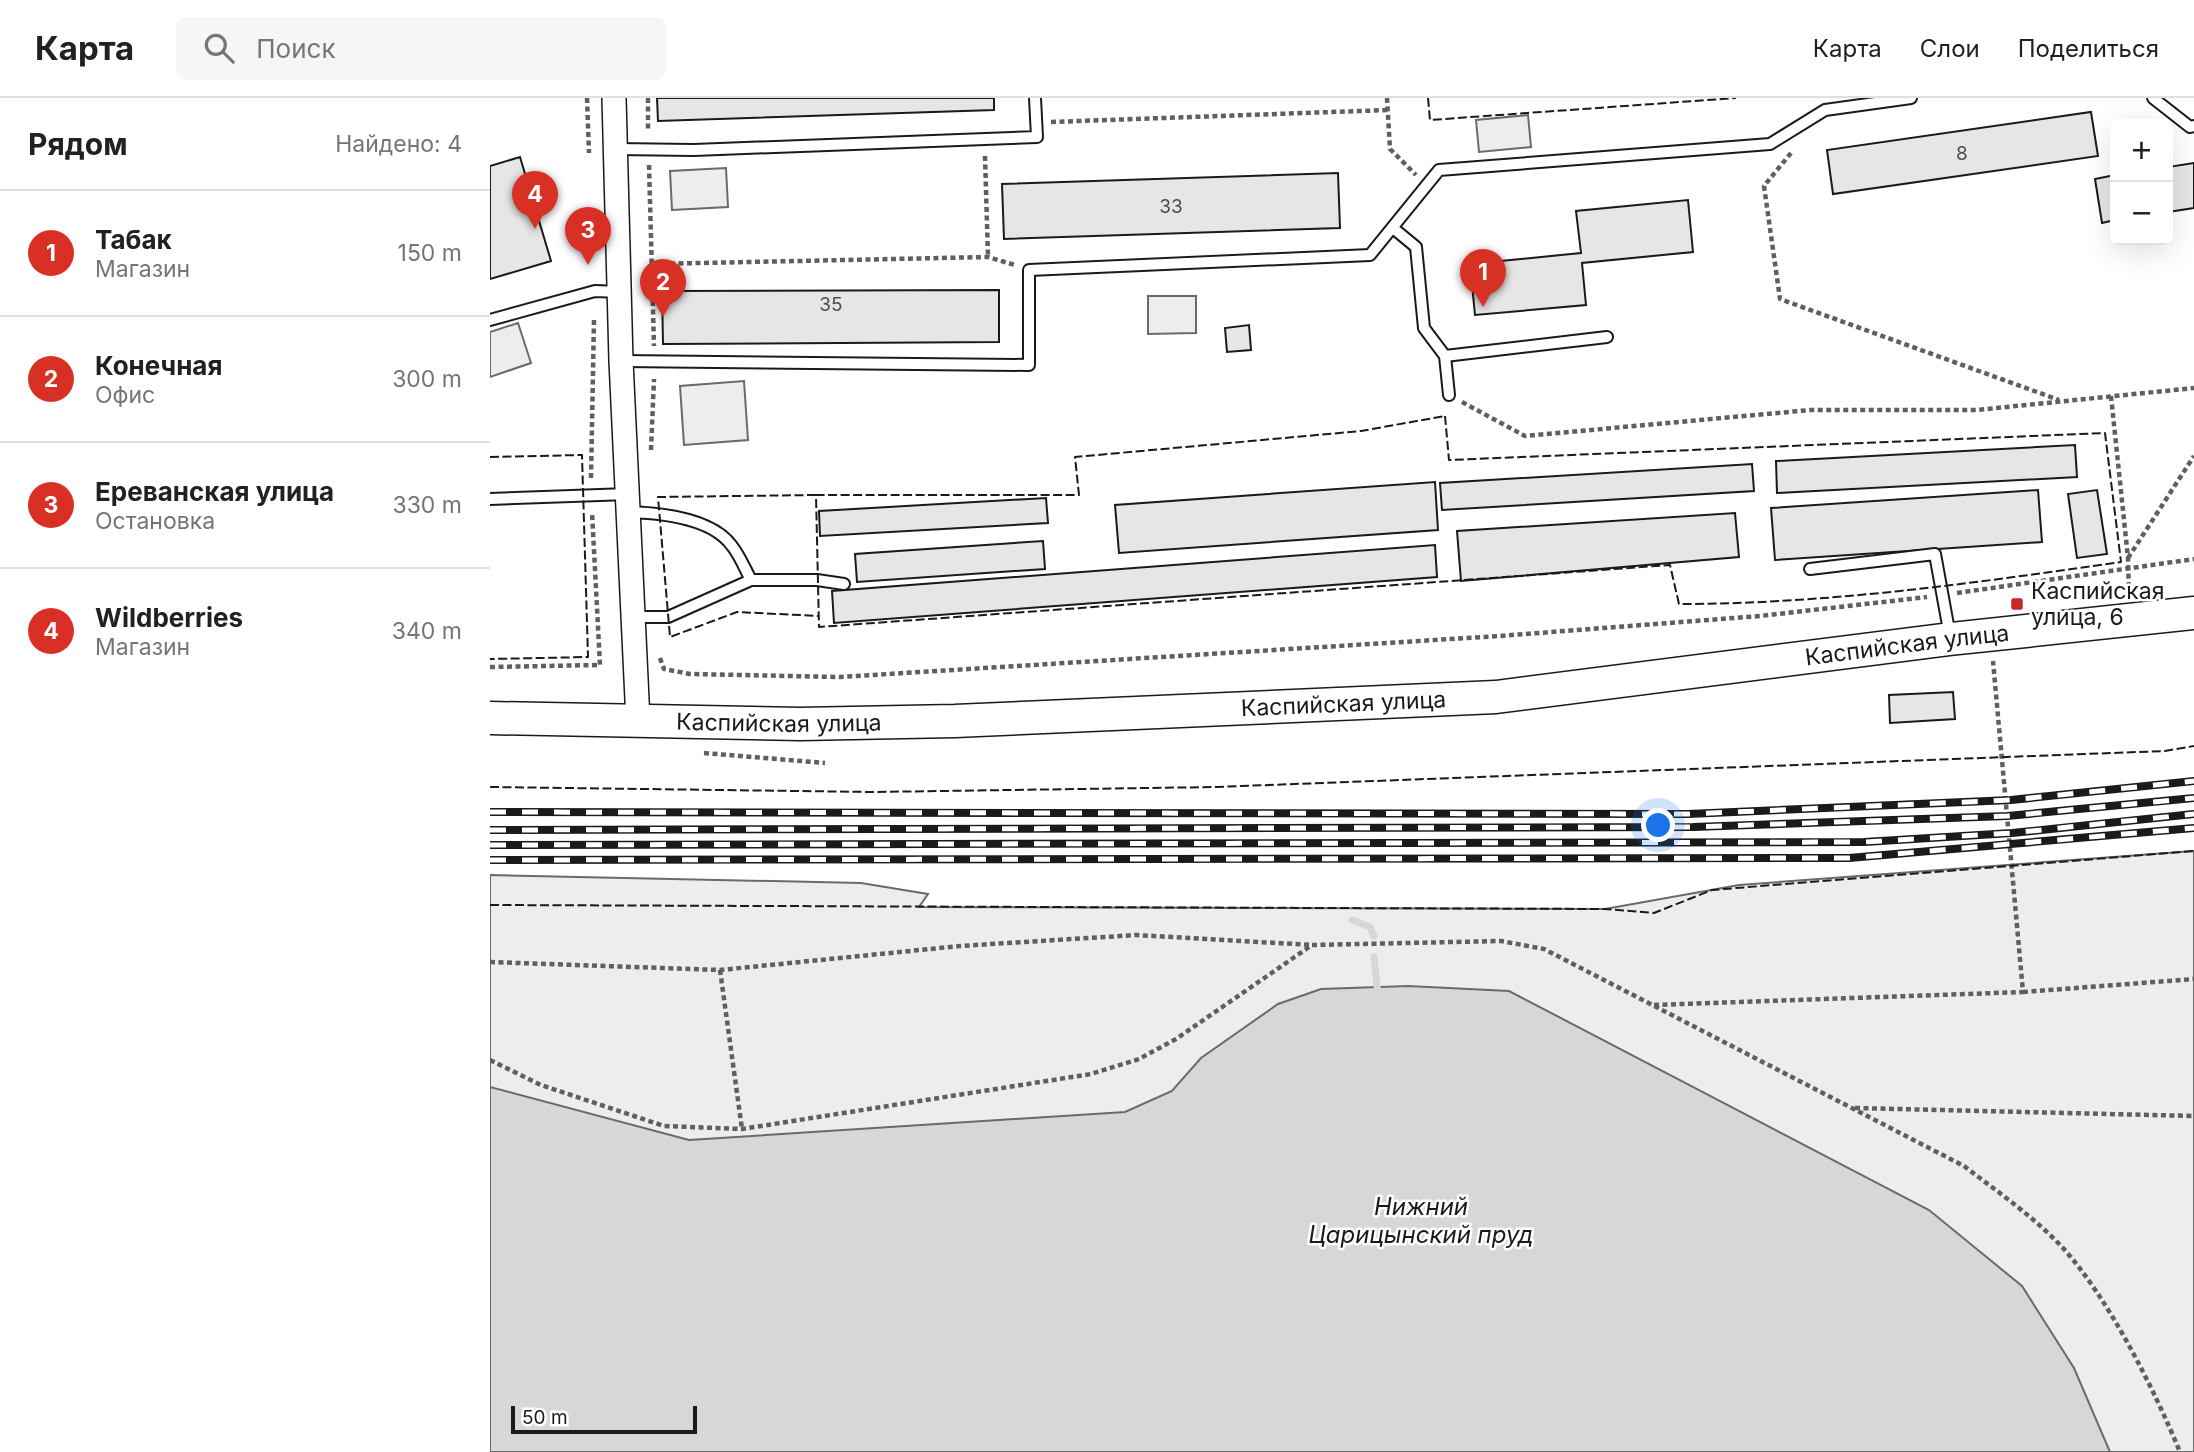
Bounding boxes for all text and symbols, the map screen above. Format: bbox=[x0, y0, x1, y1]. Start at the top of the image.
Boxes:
search box bbox=[176, 17, 666, 80]
text: Карта bbox=[35, 28, 134, 68]
icon: search bbox=[200, 29, 238, 67]
text: Поиск bbox=[256, 33, 335, 64]
text: Карта bbox=[1813, 34, 1882, 63]
text: Слои bbox=[1920, 34, 1980, 63]
text: Поделиться bbox=[2018, 34, 2159, 63]
map controls bbox=[2110, 119, 2173, 245]
button: + bbox=[2110, 119, 2173, 182]
text: Рядом bbox=[28, 126, 128, 162]
text: Найдено: 4 bbox=[335, 130, 462, 158]
house number: 8 bbox=[1956, 142, 1968, 165]
pin: 4 bbox=[512, 171, 558, 229]
button: − bbox=[2110, 182, 2173, 245]
house number: 33 bbox=[1159, 195, 1183, 218]
pin: 3 bbox=[565, 207, 611, 265]
text: Табак bbox=[95, 224, 172, 255]
text: 1 bbox=[46, 239, 56, 267]
text: 150 m bbox=[398, 239, 462, 267]
pin: 1 bbox=[1460, 249, 1506, 307]
text: Магазин bbox=[95, 255, 190, 283]
pin: 2 bbox=[640, 259, 686, 317]
house number: 35 bbox=[819, 293, 843, 316]
text: Конечная bbox=[95, 350, 222, 381]
text: 2 bbox=[44, 365, 58, 393]
text: 300 m bbox=[392, 365, 462, 393]
text: Офис bbox=[95, 381, 155, 409]
text: Ереванская улица bbox=[95, 476, 334, 507]
text: 3 bbox=[44, 491, 58, 519]
text: 330 m bbox=[392, 491, 462, 519]
text: Остановка bbox=[95, 507, 215, 535]
place label: Каспийская улица, 6 bbox=[2031, 577, 2165, 631]
marker: Каспийская улица, 6 bbox=[2009, 596, 2025, 612]
text: Wildberries bbox=[95, 602, 243, 633]
text: 4 bbox=[43, 617, 59, 645]
text: 340 m bbox=[392, 617, 462, 645]
street label: Каспийская улица bbox=[1803, 619, 2011, 671]
text: Магазин bbox=[95, 633, 190, 661]
street label: Каспийская улица bbox=[1240, 685, 1447, 722]
street label: Каспийская улица bbox=[676, 708, 882, 738]
your location bbox=[1641, 808, 1675, 842]
water label: Нижний Царицынский пруд bbox=[1309, 1192, 1533, 1249]
scale bar bbox=[511, 1403, 696, 1435]
text: 50 m bbox=[522, 1406, 568, 1429]

